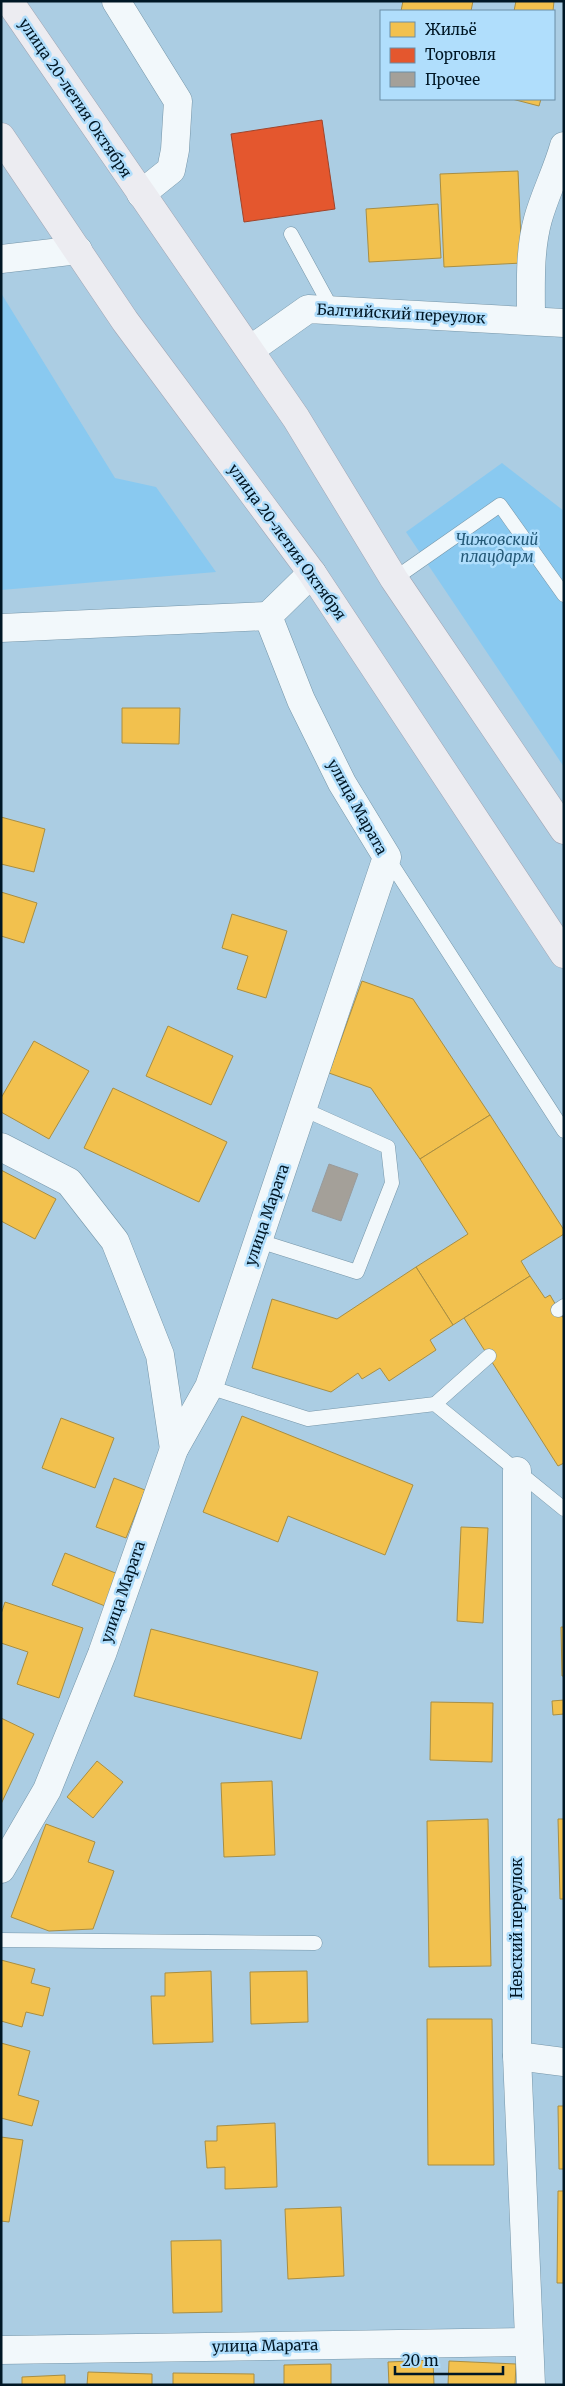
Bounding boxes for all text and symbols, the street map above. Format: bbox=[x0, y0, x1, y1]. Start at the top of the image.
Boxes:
legend bbox=[380, 10, 555, 100]
street label: улица 20-летия Октября bbox=[15, 14, 136, 181]
text: Жильё bbox=[425, 20, 477, 39]
text: Торговля bbox=[425, 45, 496, 64]
text: Прочее bbox=[425, 70, 480, 89]
street label: Балтийский переулок bbox=[316, 300, 486, 327]
street label: улица 20-летия Октября bbox=[224, 460, 350, 624]
park label: Чижовский плацдарм bbox=[456, 530, 538, 566]
street label: улица Марата bbox=[323, 756, 392, 858]
street label: улица Марата bbox=[240, 1161, 293, 1268]
street label: улица Марата bbox=[96, 1538, 149, 1645]
street label: Невский переулок bbox=[507, 1857, 526, 1998]
street label: улица Марата bbox=[212, 2335, 318, 2356]
scale bar bbox=[395, 2344, 502, 2376]
text: 20 m bbox=[402, 2351, 439, 2370]

